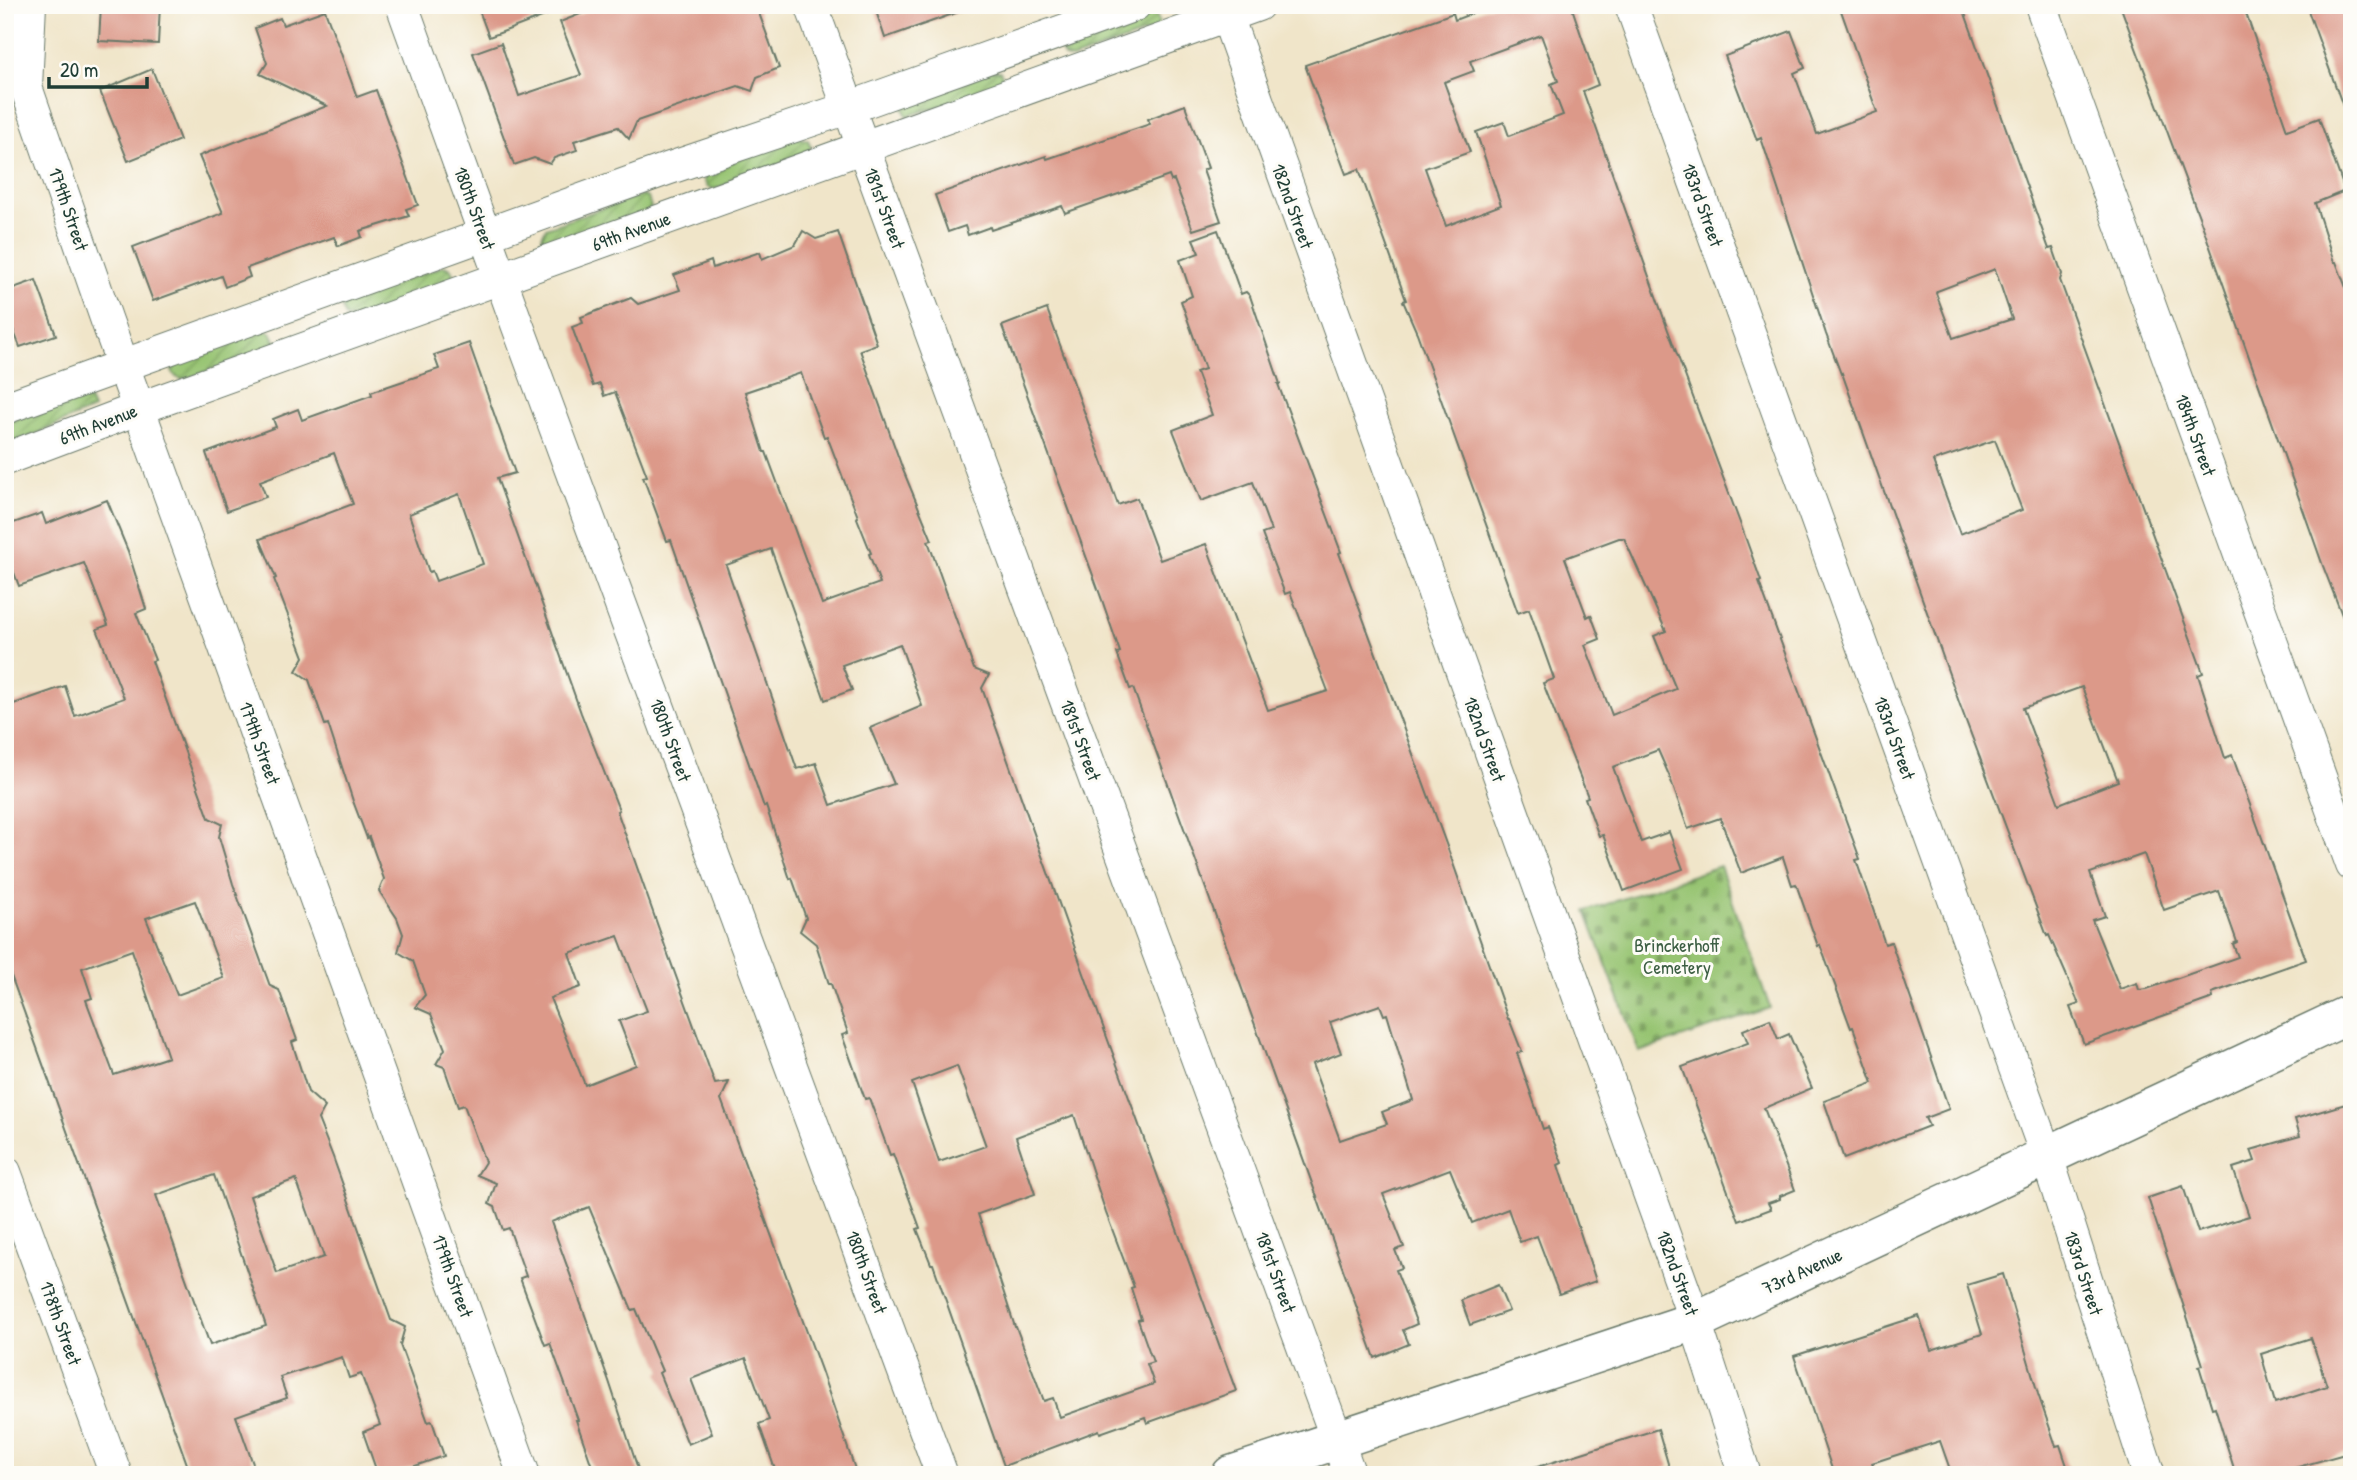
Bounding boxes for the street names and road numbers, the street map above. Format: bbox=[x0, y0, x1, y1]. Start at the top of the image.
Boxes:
street label: 182nd Street bbox=[1266, 160, 1321, 253]
street label: 183rd Street bbox=[1676, 160, 1730, 251]
street label: 180th Street bbox=[448, 163, 502, 254]
street label: 179th Street bbox=[43, 164, 96, 255]
street label: 181st Street bbox=[858, 164, 912, 253]
street label: 69th Avenue bbox=[588, 205, 674, 257]
street label: 184th Street bbox=[2169, 390, 2223, 480]
street label: 69th Avenue bbox=[55, 397, 141, 451]
street label: 182nd Street bbox=[1458, 693, 1513, 786]
street label: 183rd Street bbox=[1868, 693, 1922, 784]
street label: 180th Street bbox=[644, 695, 698, 786]
street label: 181st Street bbox=[1054, 696, 1108, 785]
street label: 179th Street bbox=[233, 698, 287, 788]
street label: 180th Street bbox=[840, 1227, 894, 1318]
street label: 182nd Street bbox=[1651, 1227, 1706, 1320]
street label: 181st Street bbox=[1249, 1228, 1303, 1317]
street label: 183rd Street bbox=[2058, 1228, 2110, 1319]
street label: 179th Street bbox=[426, 1231, 480, 1321]
street label: 73rd Avenue bbox=[1758, 1241, 1846, 1301]
street label: 178th Street bbox=[34, 1277, 88, 1369]

